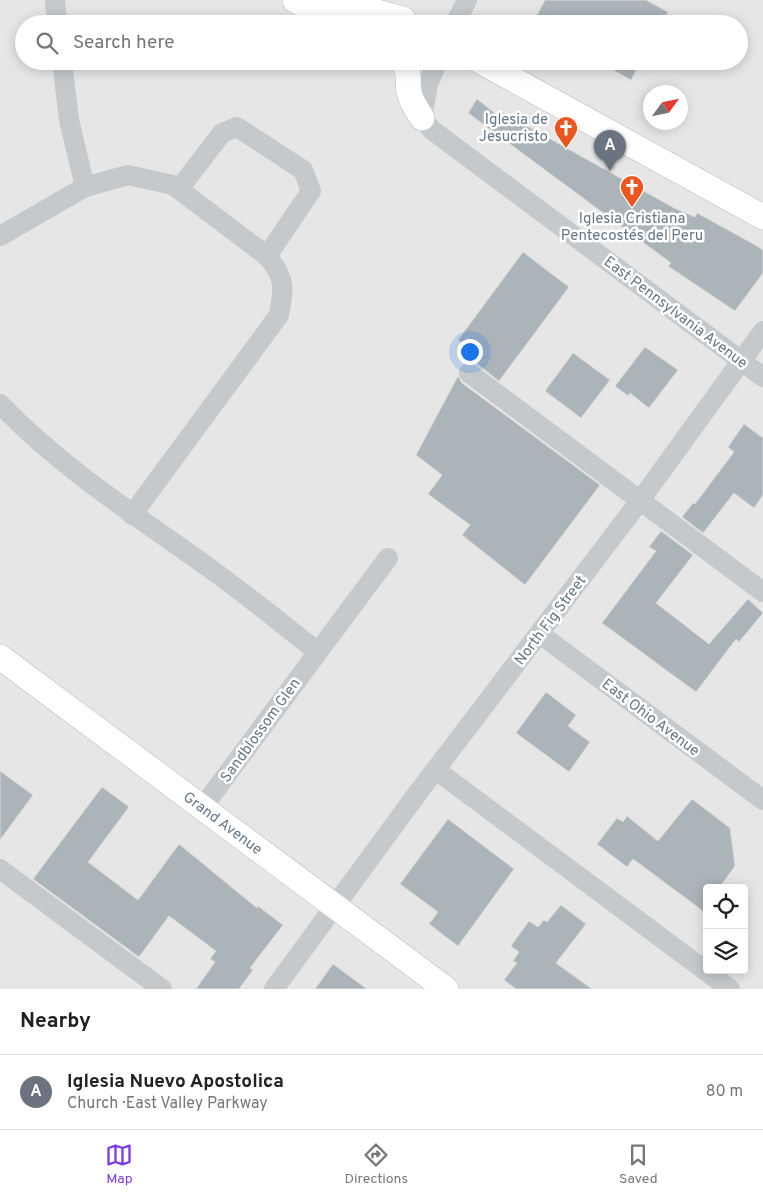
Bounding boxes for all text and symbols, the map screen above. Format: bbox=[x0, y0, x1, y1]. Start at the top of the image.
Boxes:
search box bbox=[15, 15, 748, 70]
icon: search bbox=[33, 29, 61, 57]
text: Search here bbox=[73, 31, 175, 55]
north arrow bbox=[643, 85, 688, 130]
place label: Iglesia de Jesucristo bbox=[479, 111, 548, 147]
church icon: Iglesia de Jesucristo bbox=[553, 115, 579, 149]
pin: A bbox=[594, 130, 626, 171]
church icon: Iglesia Cristiana Pentecostés del Peru bbox=[619, 174, 645, 208]
place label: Iglesia Cristiana Pentecostés del Peru bbox=[561, 210, 703, 246]
street label: East Pennsylvania Avenue bbox=[599, 253, 751, 373]
your location bbox=[457, 339, 483, 365]
street label: North Fig Street bbox=[511, 572, 591, 670]
street label: Sandblossom Glen bbox=[217, 675, 305, 787]
street label: East Ohio Avenue bbox=[597, 675, 703, 761]
street label: Grand Avenue bbox=[179, 788, 266, 860]
map controls bbox=[703, 884, 748, 974]
button: locate bbox=[703, 884, 748, 929]
button: layers bbox=[703, 929, 748, 974]
text: Nearby bbox=[20, 1008, 91, 1035]
text: Iglesia Nuevo Apostolica bbox=[67, 1070, 284, 1094]
text: A bbox=[30, 1082, 42, 1102]
text: 80 m bbox=[706, 1082, 743, 1102]
text: Church · East Valley Parkway bbox=[67, 1094, 268, 1114]
tab: Map bbox=[105, 1141, 133, 1188]
tab: Directions bbox=[344, 1141, 408, 1188]
tab: Saved bbox=[619, 1141, 658, 1188]

